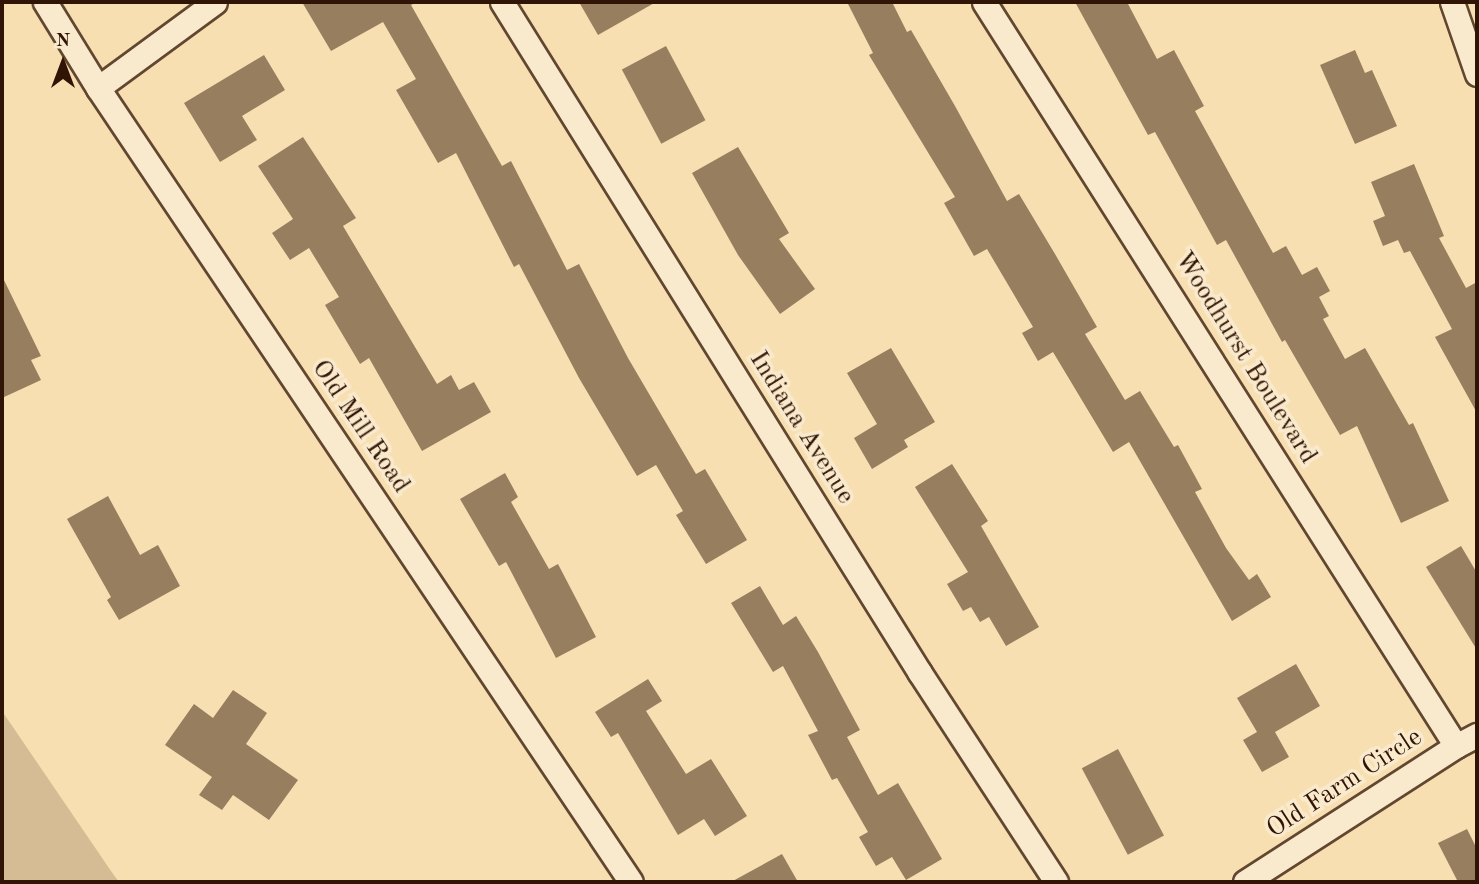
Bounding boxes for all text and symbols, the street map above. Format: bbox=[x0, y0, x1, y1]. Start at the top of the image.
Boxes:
north arrow bbox=[28, 28, 98, 98]
text: N bbox=[56, 32, 70, 51]
street label: Woodhurst Boulevard bbox=[1167, 246, 1323, 470]
street label: Indiana Avenue bbox=[742, 346, 860, 510]
street label: Old Mill Road bbox=[304, 354, 416, 500]
street label: Old Farm Circle bbox=[1262, 722, 1428, 846]

